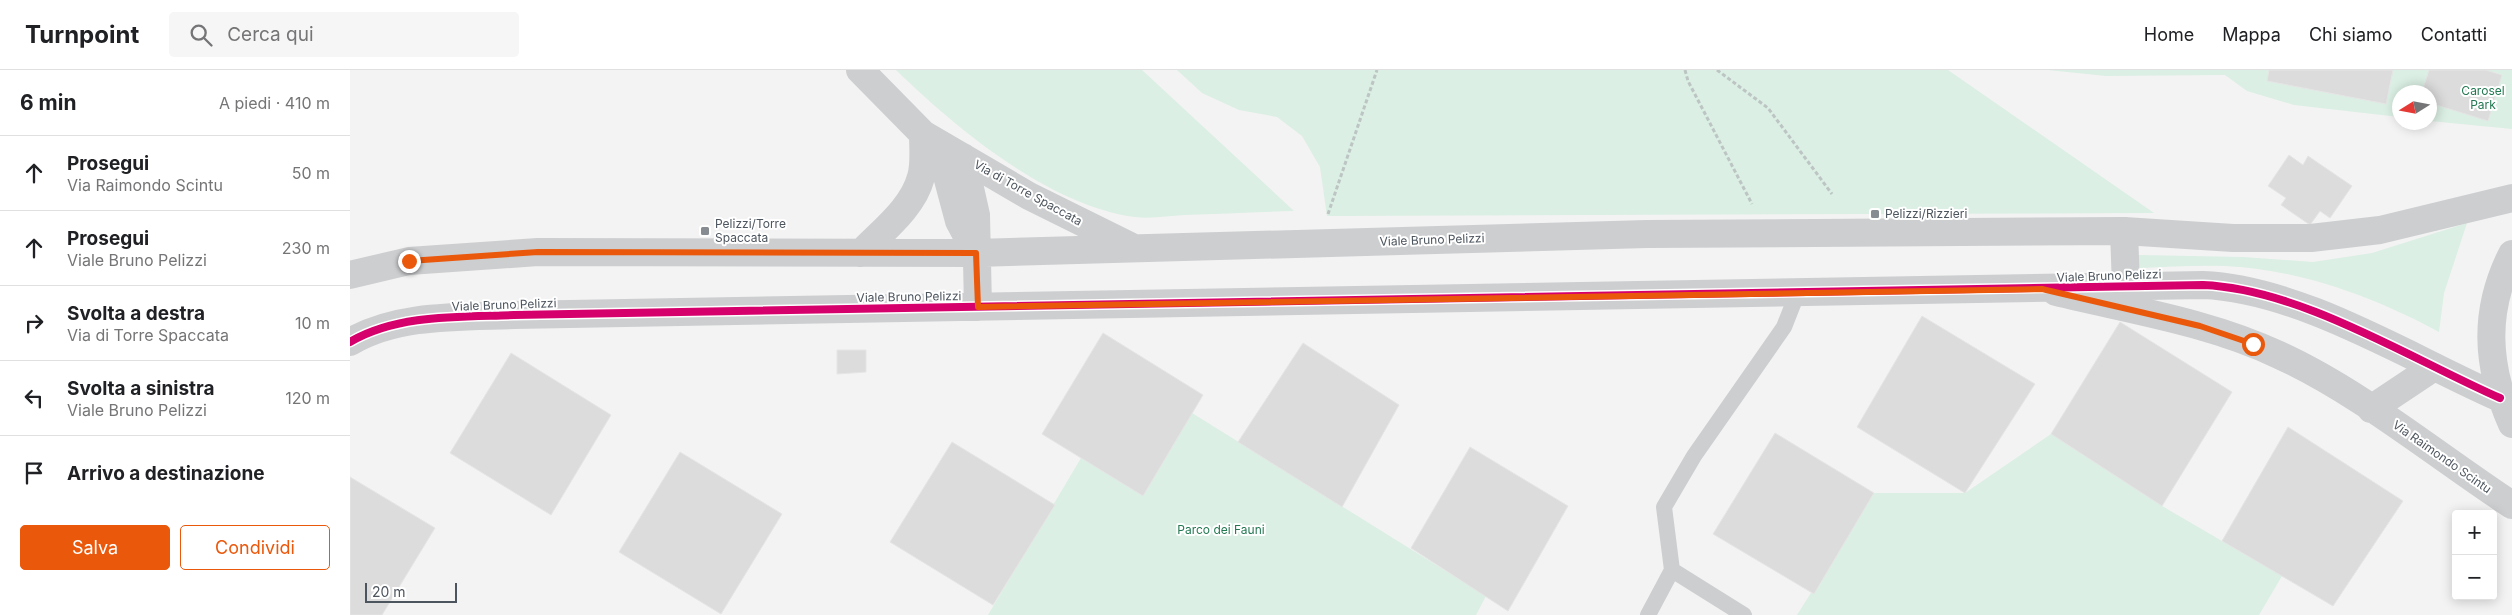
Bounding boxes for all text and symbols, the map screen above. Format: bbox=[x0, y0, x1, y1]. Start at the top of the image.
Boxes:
search box bbox=[169, 12, 519, 57]
text: Turnpoint bbox=[25, 20, 139, 49]
icon: search bbox=[187, 21, 215, 49]
text: Cerca qui bbox=[227, 23, 314, 46]
text: Home bbox=[2144, 24, 2194, 45]
text: Mappa bbox=[2222, 24, 2281, 45]
text: Chi siamo bbox=[2309, 24, 2393, 45]
text: Contatti bbox=[2421, 24, 2487, 45]
park label: Carosel Park bbox=[2461, 83, 2505, 112]
north arrow bbox=[2392, 85, 2437, 130]
text: 6 min bbox=[20, 90, 77, 115]
text: A piedi · 410 m bbox=[219, 93, 330, 113]
text: Prosegui bbox=[67, 152, 149, 175]
street label: Via di Torre Spaccata bbox=[971, 157, 1085, 229]
icon: ahead bbox=[20, 159, 48, 187]
text: 50 m bbox=[292, 163, 330, 183]
text: Via Raimondo Scintu bbox=[67, 175, 223, 195]
place label: Pelizzi/Rizzieri bbox=[1885, 206, 1967, 221]
marker: Pelizzi/Rizzieri bbox=[1869, 208, 1881, 220]
place label: Pelizzi/Torre Spaccata bbox=[715, 216, 786, 245]
marker: Pelizzi/Torre Spaccata bbox=[699, 225, 711, 237]
text: Prosegui bbox=[67, 227, 149, 250]
street label: Viale Bruno Pelizzi bbox=[1379, 230, 1485, 249]
icon: ahead bbox=[20, 234, 48, 262]
text: 230 m bbox=[282, 238, 330, 258]
text: Viale Bruno Pelizzi bbox=[67, 250, 207, 270]
route end bbox=[398, 250, 421, 273]
street label: Viale Bruno Pelizzi bbox=[2056, 266, 2162, 285]
street label: Viale Bruno Pelizzi bbox=[856, 288, 962, 305]
street label: Viale Bruno Pelizzi bbox=[451, 295, 557, 314]
text: Svolta a destra bbox=[67, 302, 205, 325]
icon: right bbox=[20, 309, 48, 337]
text: 10 m bbox=[295, 313, 330, 333]
text: Via di Torre Spaccata bbox=[67, 325, 229, 345]
route start bbox=[2242, 333, 2265, 356]
text: Svolta a sinistra bbox=[67, 377, 215, 400]
icon: left bbox=[20, 384, 48, 412]
text: 120 m bbox=[285, 388, 330, 408]
text: Viale Bruno Pelizzi bbox=[67, 400, 207, 420]
street label: Via Raimondo Scintu bbox=[2390, 417, 2494, 496]
icon: arrive bbox=[20, 459, 48, 487]
text: Arrivo a destinazione bbox=[67, 462, 265, 485]
map controls bbox=[2452, 510, 2497, 600]
button: + bbox=[2452, 510, 2497, 555]
park label: Parco dei Fauni bbox=[1177, 522, 1265, 537]
button: Salva bbox=[20, 525, 170, 570]
button: Condividi bbox=[180, 525, 330, 570]
button: − bbox=[2452, 555, 2497, 600]
scale bar bbox=[365, 580, 458, 603]
text: 20 m bbox=[372, 583, 406, 600]

